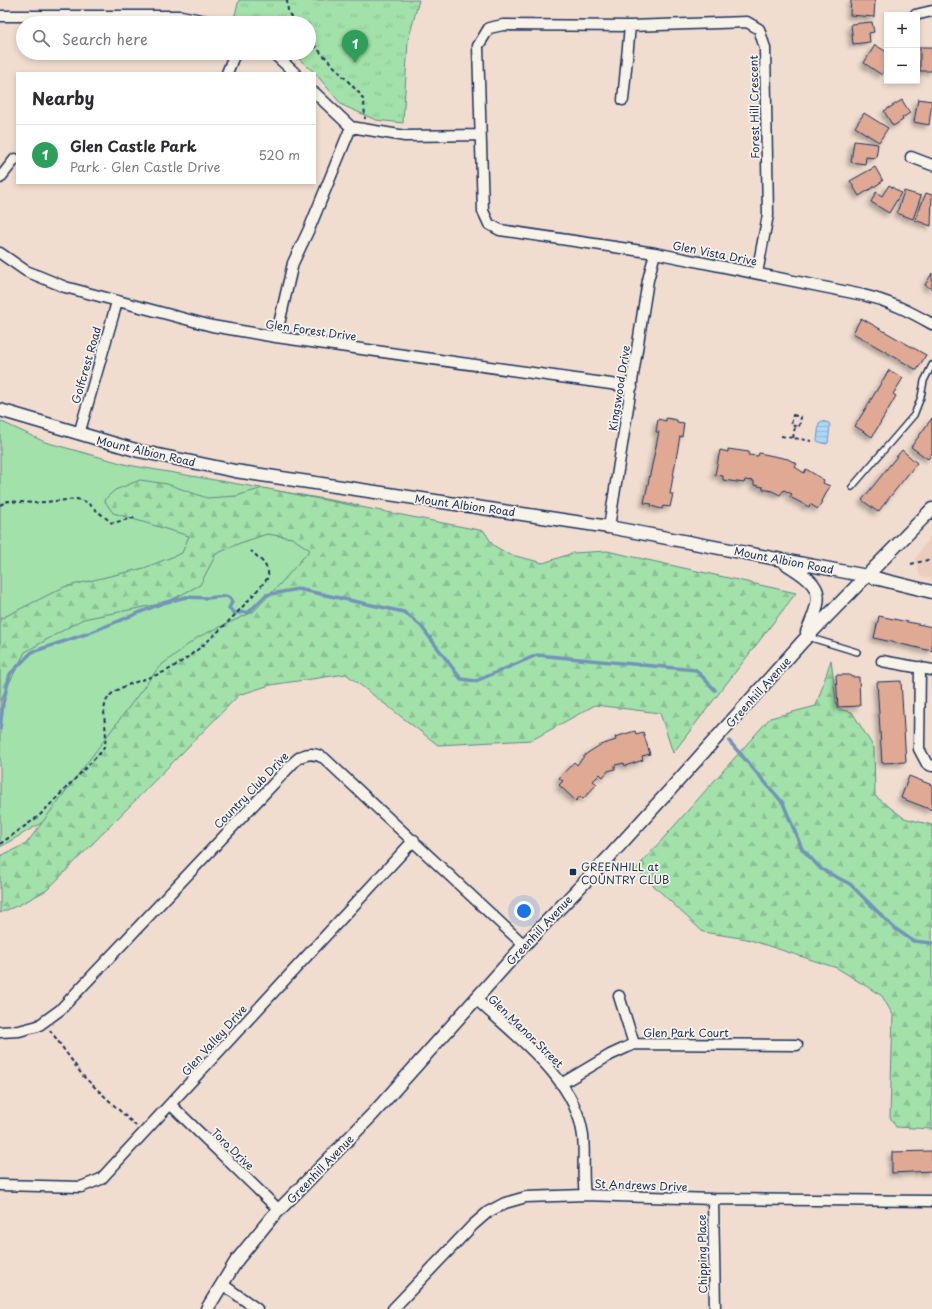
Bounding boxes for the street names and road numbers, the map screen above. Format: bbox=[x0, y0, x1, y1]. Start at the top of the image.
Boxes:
street label: Forest Hill Crescent bbox=[745, 54, 763, 159]
street label: Glen Vista Drive bbox=[671, 236, 759, 270]
street label: Glen Forest Drive bbox=[264, 315, 358, 345]
street label: Golfcrest Road bbox=[67, 324, 105, 406]
street label: Kingswood Drive bbox=[604, 344, 634, 432]
street label: Mount Albion Road bbox=[95, 431, 197, 471]
street label: Mount Albion Road bbox=[414, 490, 516, 520]
street label: Mount Albion Road bbox=[733, 542, 835, 578]
street label: Greenhill Avenue bbox=[722, 653, 794, 731]
street label: Country Club Drive bbox=[210, 748, 292, 832]
street label: Greenhill Avenue bbox=[502, 891, 576, 969]
street label: Glen Manor Street bbox=[484, 990, 568, 1072]
street label: Glen Valley Drive bbox=[177, 1001, 251, 1079]
street label: Glen Park Court bbox=[643, 1024, 729, 1041]
street label: Toro Drive bbox=[208, 1124, 258, 1174]
street label: Greenhill Avenue bbox=[283, 1131, 357, 1207]
street label: St Andrews Drive bbox=[594, 1175, 688, 1195]
street label: Chipping Place bbox=[693, 1214, 711, 1294]

